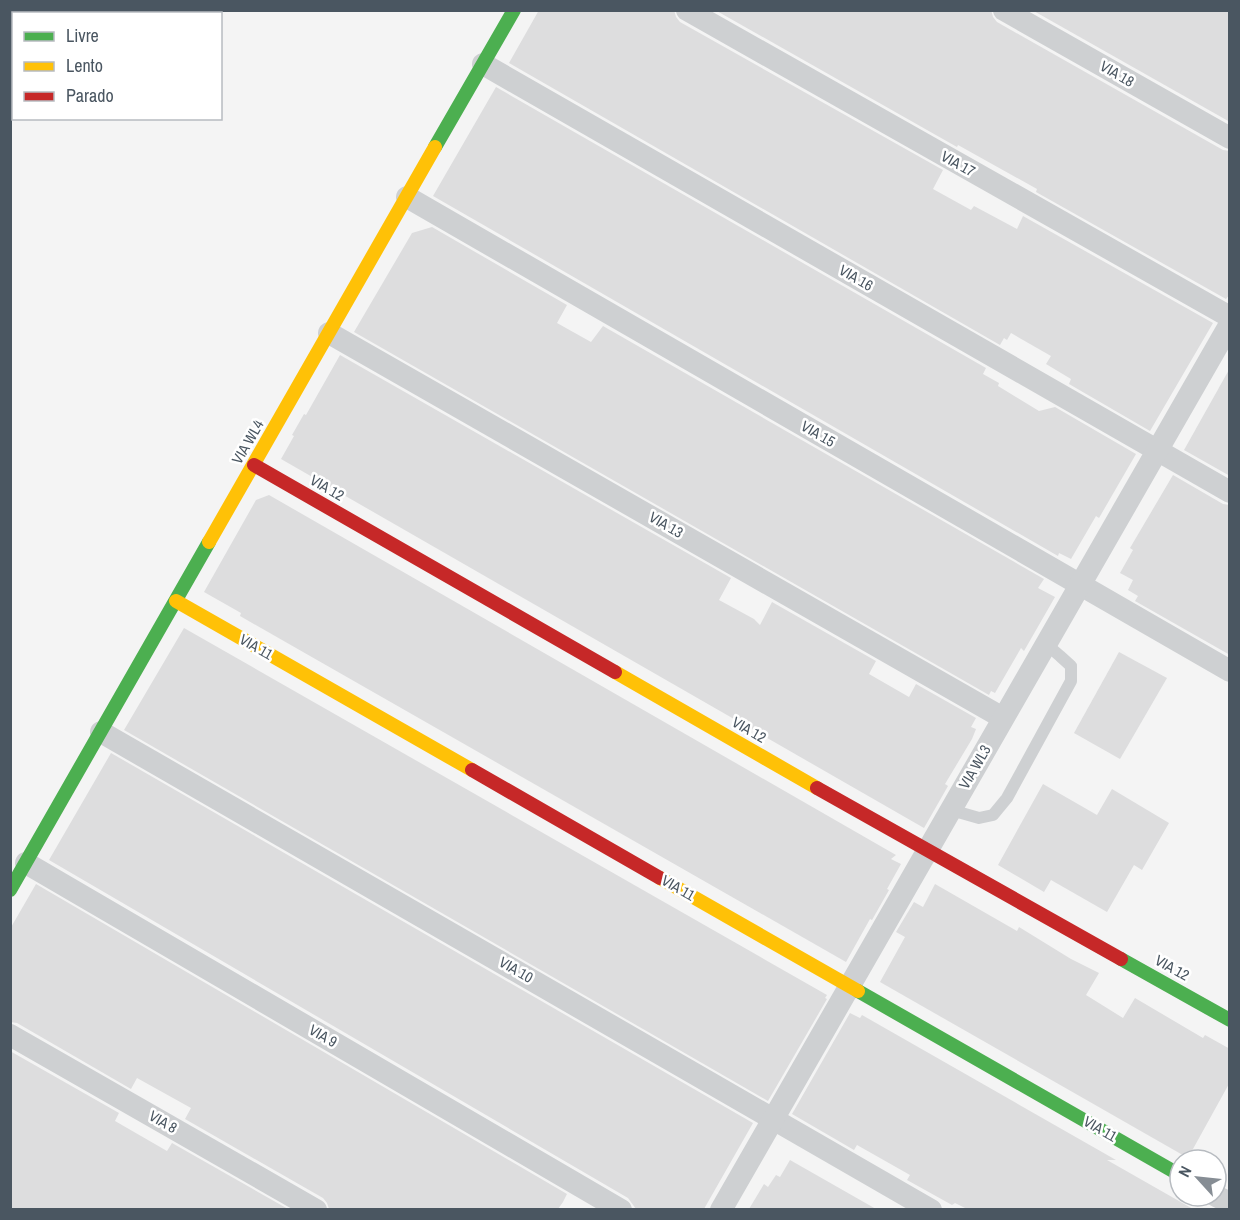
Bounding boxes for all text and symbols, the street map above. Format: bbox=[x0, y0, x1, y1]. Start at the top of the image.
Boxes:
legend bbox=[12, 12, 222, 120]
text: Livre bbox=[66, 23, 99, 48]
text: Lento bbox=[66, 53, 103, 78]
street label: VIA 18 bbox=[1096, 55, 1138, 92]
text: Parado bbox=[66, 83, 114, 108]
street label: VIA 17 bbox=[937, 146, 979, 182]
street label: VIA 16 bbox=[835, 259, 877, 296]
street label: VIA 15 bbox=[797, 415, 839, 452]
street label: VIA WL4 bbox=[227, 416, 269, 468]
street label: VIA 12 bbox=[306, 469, 348, 506]
street label: VIA 13 bbox=[645, 506, 687, 543]
street label: VIA 11 bbox=[236, 629, 277, 665]
street label: VIA 12 bbox=[728, 711, 770, 748]
street label: VIA WL3 bbox=[954, 741, 996, 793]
street label: VIA 11 bbox=[658, 870, 699, 906]
street label: VIA 12 bbox=[1151, 950, 1193, 986]
street label: VIA 10 bbox=[495, 951, 537, 988]
street label: VIA 9 bbox=[305, 1019, 341, 1052]
street label: VIA 8 bbox=[145, 1105, 181, 1138]
street label: VIA 11 bbox=[1080, 1111, 1121, 1147]
north arrow bbox=[1168, 1148, 1228, 1208]
text: N bbox=[1173, 1162, 1197, 1180]

